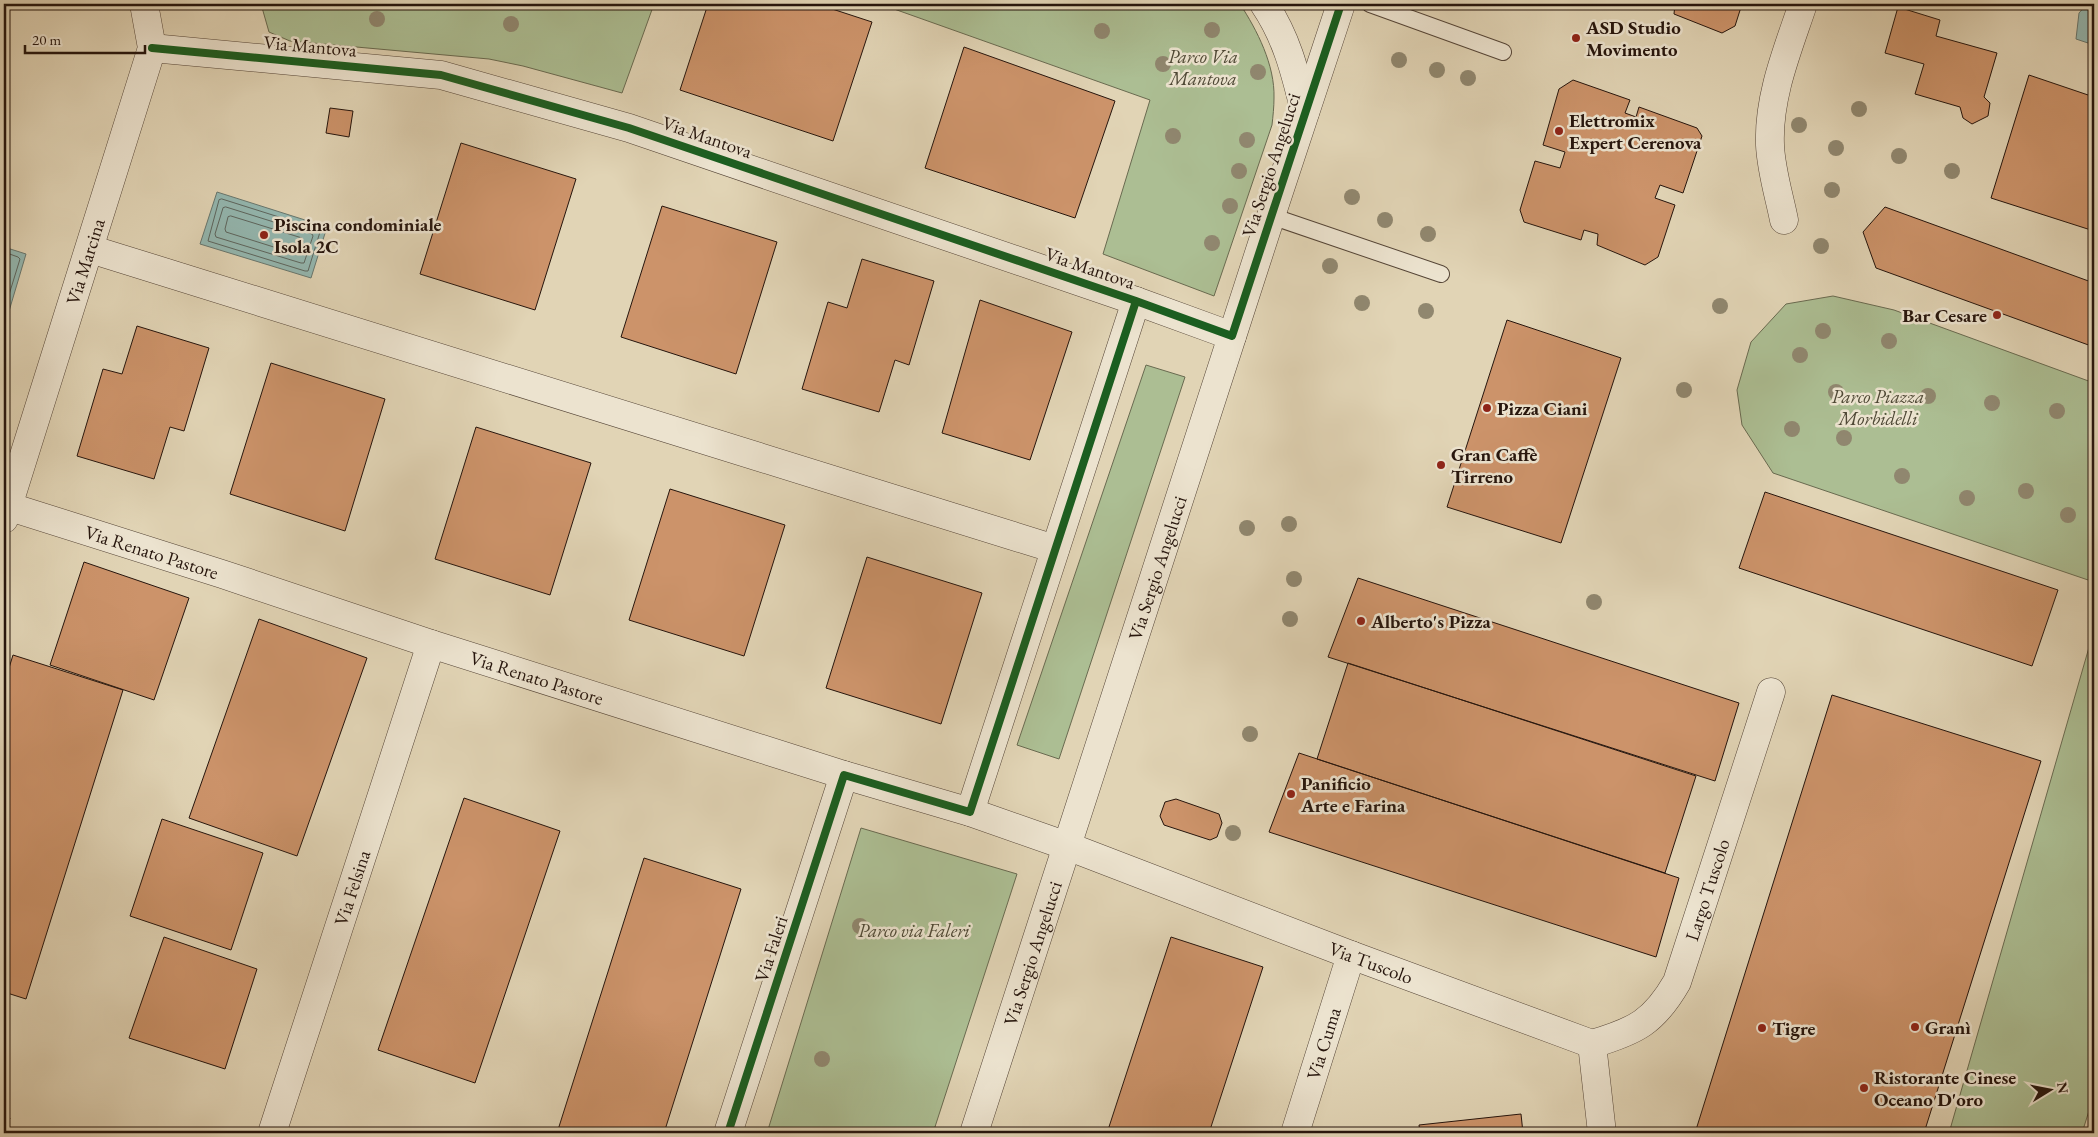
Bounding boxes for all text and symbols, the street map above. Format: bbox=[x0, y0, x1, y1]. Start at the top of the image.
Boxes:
place label: ASD Studio Movimento bbox=[1585, 15, 1681, 62]
scale bar bbox=[25, 22, 145, 54]
street label: Via Mantova bbox=[262, 29, 358, 63]
text: 20 m bbox=[32, 30, 61, 49]
marker: ASD Studio Movimento bbox=[1570, 32, 1582, 44]
park label: Parco Via Mantova bbox=[1168, 44, 1238, 91]
street label: Via Sergio Angelucci bbox=[1236, 89, 1306, 240]
place label: Elettromix Expert Cerenova bbox=[1569, 108, 1702, 155]
street label: Via Mantova bbox=[659, 110, 756, 164]
marker: Elettromix Expert Cerenova bbox=[1553, 125, 1565, 137]
place label: Piscina condominiale Isola 2C bbox=[274, 212, 441, 259]
street label: Via Marcina bbox=[60, 215, 110, 308]
marker: Piscina condominiale Isola 2C bbox=[258, 229, 270, 241]
street label: Via Mantova bbox=[1042, 241, 1139, 295]
place label: Bar Cesare bbox=[1902, 303, 1987, 328]
marker: Bar Cesare bbox=[1991, 309, 2003, 321]
park label: Parco Piazza Morbidelli bbox=[1832, 384, 1924, 431]
place label: Pizza Ciani bbox=[1497, 396, 1588, 421]
marker: Pizza Ciani bbox=[1481, 402, 1493, 414]
place label: Gran Caffè Tirreno bbox=[1451, 442, 1538, 489]
marker: Gran Caffè Tirreno bbox=[1435, 459, 1447, 471]
street label: Via Sergio Angelucci bbox=[1122, 492, 1192, 643]
street label: Via Renato Pastore bbox=[82, 519, 222, 585]
place label: Alberto's Pizza bbox=[1370, 609, 1491, 634]
marker: Alberto's Pizza bbox=[1355, 615, 1367, 627]
street label: Via Renato Pastore bbox=[467, 645, 607, 710]
place label: Panificio Arte e Farina bbox=[1300, 771, 1406, 818]
marker: Panificio Arte e Farina bbox=[1285, 788, 1297, 800]
street label: Largo Tuscolo bbox=[1679, 835, 1735, 944]
street label: Via Felsina bbox=[328, 846, 376, 929]
street label: Via Sergio Angelucci bbox=[997, 877, 1067, 1029]
street label: Via Faleri bbox=[749, 912, 794, 985]
park label: Parco via Faleri bbox=[858, 918, 971, 943]
street label: Via Tuscolo bbox=[1325, 935, 1417, 989]
street label: Via Cuma bbox=[1300, 1004, 1346, 1083]
place label: Granì bbox=[1925, 1015, 1971, 1040]
place label: Tigre bbox=[1772, 1016, 1816, 1041]
marker: Granì bbox=[1909, 1021, 1921, 1033]
marker: Tigre bbox=[1756, 1022, 1768, 1034]
north arrow bbox=[2026, 1064, 2076, 1114]
place label: Ristorante Cinese Oceano D'oro bbox=[1874, 1065, 2016, 1112]
text: N bbox=[2053, 1081, 2073, 1096]
marker: Ristorante Cinese Oceano D'oro bbox=[1858, 1082, 1870, 1094]

